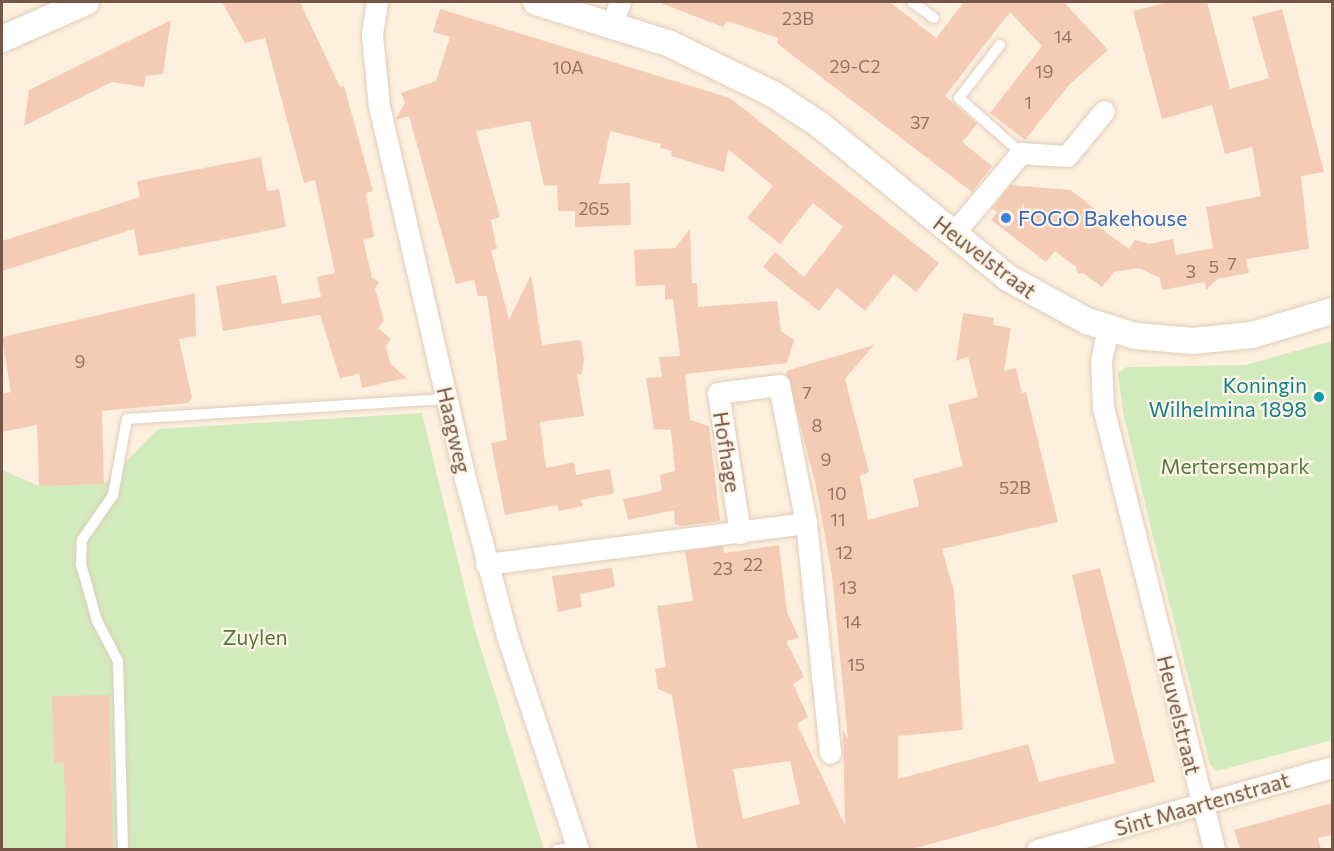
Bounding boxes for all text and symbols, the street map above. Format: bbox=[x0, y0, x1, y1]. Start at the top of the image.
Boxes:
house number: 23B bbox=[782, 7, 814, 29]
house number: 14 bbox=[1054, 25, 1072, 47]
house number: 29-C2 bbox=[830, 55, 880, 77]
house number: 10A bbox=[552, 56, 584, 78]
house number: 19 bbox=[1035, 60, 1053, 82]
house number: 1 bbox=[1024, 91, 1032, 113]
house number: 37 bbox=[910, 111, 930, 133]
house number: 265 bbox=[578, 197, 610, 219]
place label: FOGO Bakehouse bbox=[1018, 205, 1187, 231]
street label: Heuvelstraat bbox=[929, 210, 1041, 304]
marker: FOGO Bakehouse bbox=[999, 211, 1013, 225]
house number: 7 bbox=[1227, 252, 1237, 274]
house number: 5 bbox=[1209, 255, 1219, 277]
house number: 3 bbox=[1186, 260, 1196, 282]
house number: 9 bbox=[75, 350, 85, 372]
place label: Koningin Wilhelmina 1898 bbox=[1148, 372, 1307, 422]
house number: 7 bbox=[802, 381, 812, 403]
street label: Haagweg bbox=[432, 384, 476, 476]
marker: Koningin Wilhelmina 1898 bbox=[1312, 390, 1326, 404]
street label: Hofhage bbox=[708, 410, 746, 494]
house number: 8 bbox=[812, 414, 822, 436]
house number: 9 bbox=[821, 448, 831, 470]
park label: Mertersempark bbox=[1160, 453, 1310, 479]
house number: 52B bbox=[999, 476, 1031, 498]
house number: 10 bbox=[827, 482, 847, 504]
house number: 11 bbox=[830, 508, 846, 530]
house number: 12 bbox=[835, 541, 853, 563]
house number: 22 bbox=[743, 553, 763, 575]
house number: 23 bbox=[713, 557, 733, 579]
house number: 13 bbox=[839, 576, 857, 598]
house number: 14 bbox=[843, 610, 861, 632]
park label: Zuylen bbox=[222, 624, 288, 650]
house number: 15 bbox=[847, 653, 865, 675]
street label: Heuvelstraat bbox=[1152, 653, 1206, 777]
street label: Sint Maartenstraat bbox=[1112, 767, 1292, 841]

